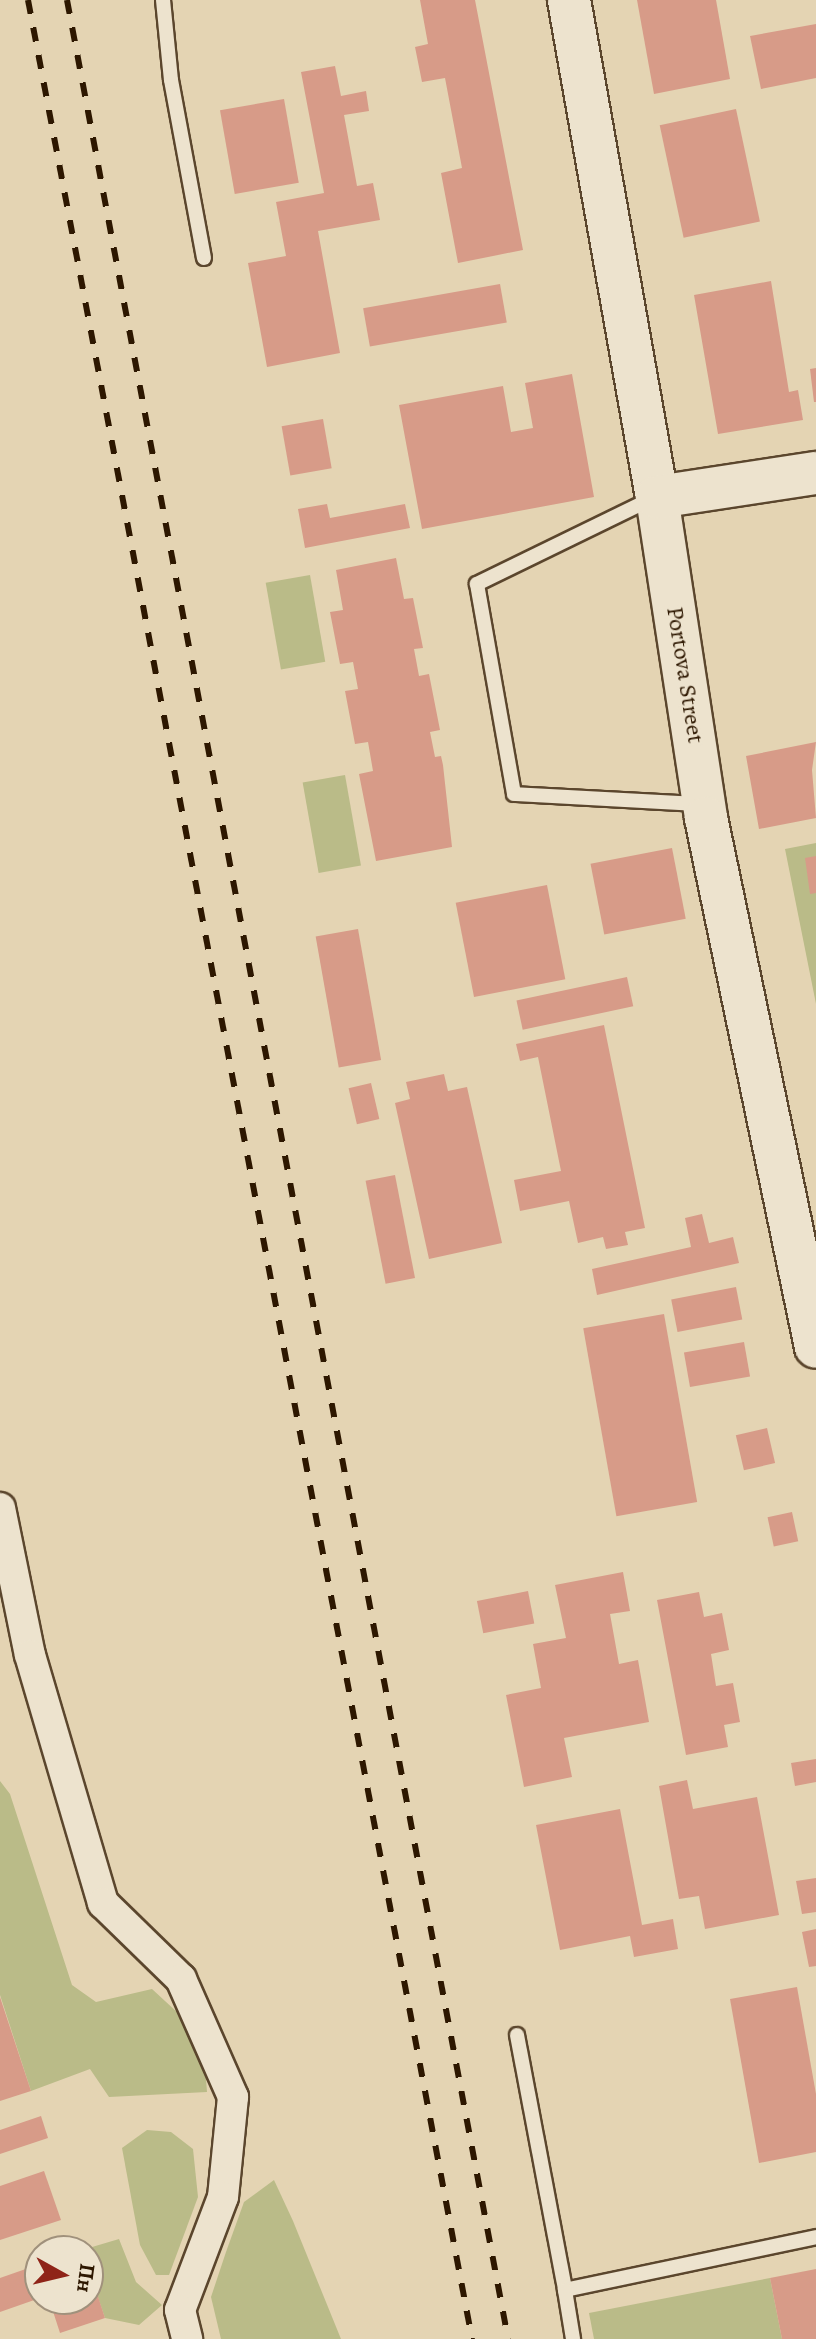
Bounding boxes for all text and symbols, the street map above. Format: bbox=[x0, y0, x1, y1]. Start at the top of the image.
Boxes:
street label: Portova Street bbox=[660, 605, 710, 745]
north arrow bbox=[24, 2235, 104, 2315]
text: Пн bbox=[69, 2262, 103, 2294]

